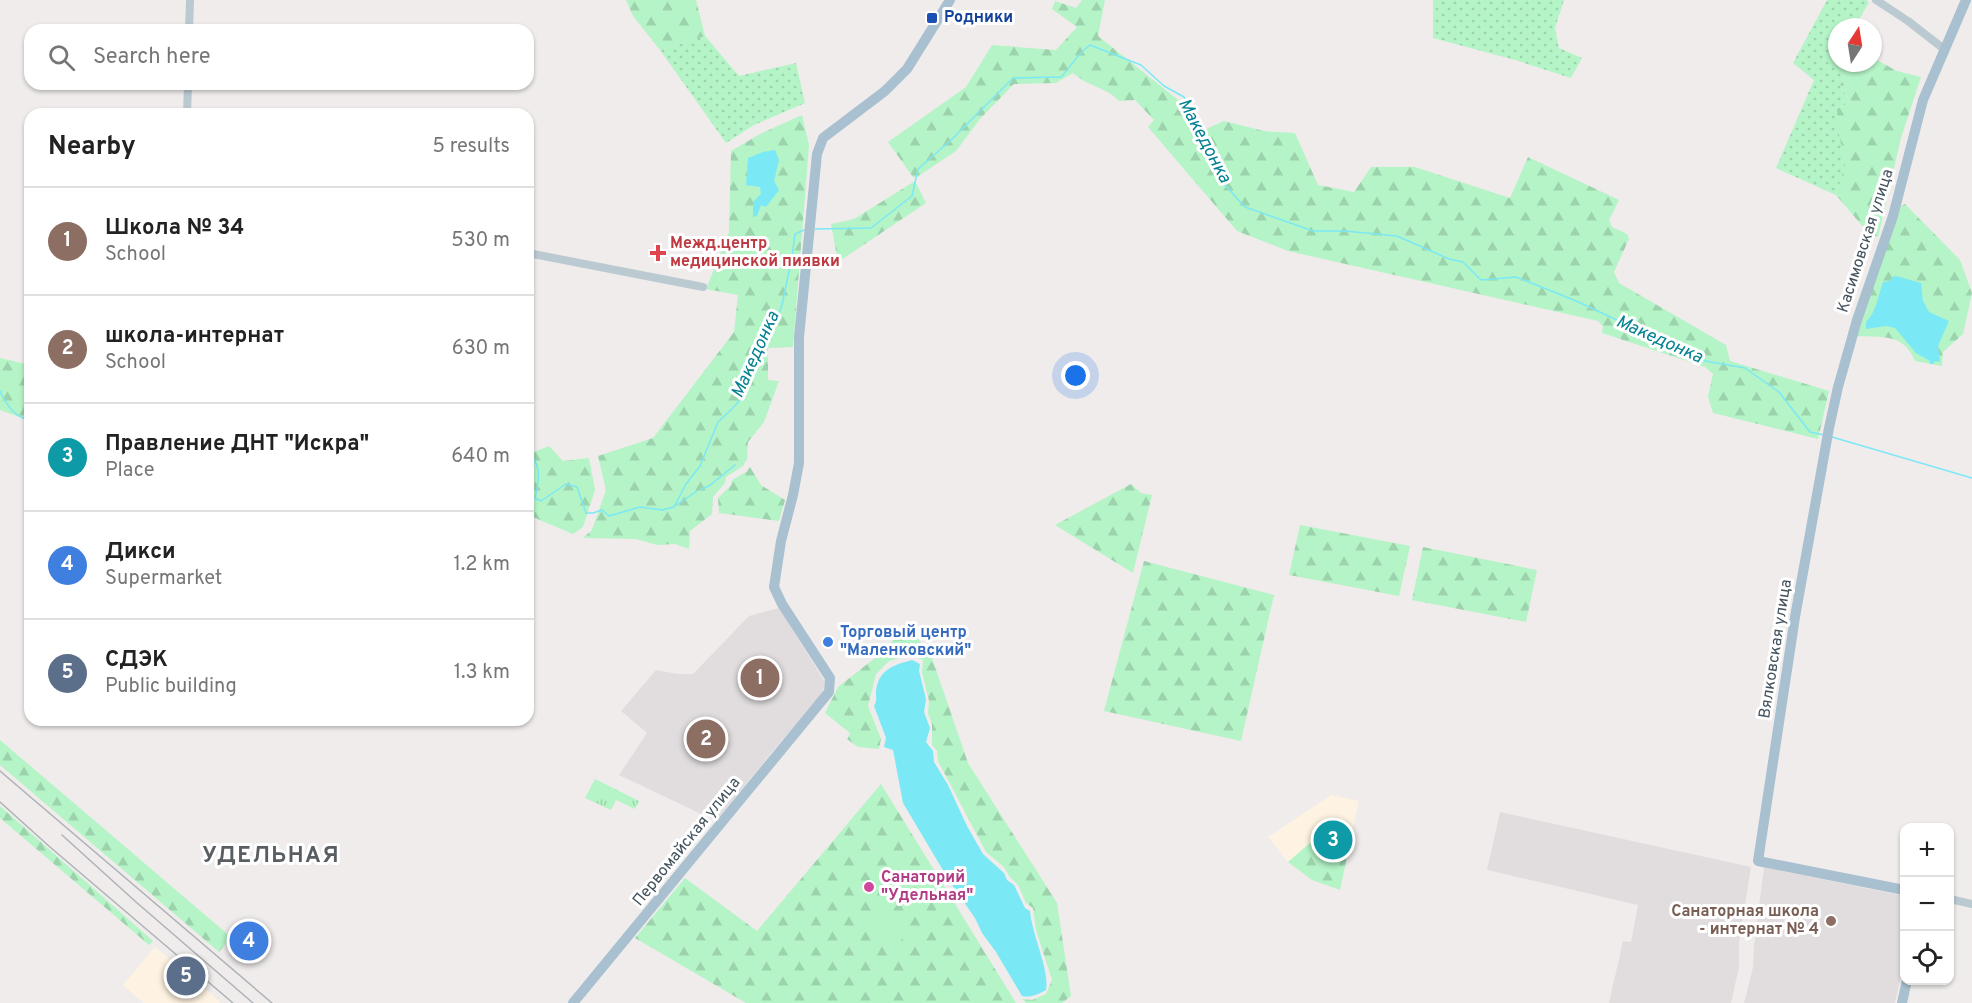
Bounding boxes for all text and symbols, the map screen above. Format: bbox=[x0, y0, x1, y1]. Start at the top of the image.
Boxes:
place label: Родники bbox=[944, 8, 1013, 28]
marker: Родники bbox=[925, 11, 939, 25]
north arrow bbox=[1828, 18, 1882, 72]
search box bbox=[24, 24, 534, 90]
icon: search bbox=[45, 41, 78, 74]
text: Search here bbox=[93, 44, 211, 71]
water label: Македонка bbox=[1172, 95, 1236, 188]
text: Nearby bbox=[48, 131, 136, 164]
text: 5 results bbox=[433, 134, 510, 160]
street label: Касимовская улица bbox=[1833, 167, 1899, 315]
text: Школа № 34 bbox=[105, 215, 244, 242]
text: 1 bbox=[64, 228, 72, 254]
text: 530 m bbox=[451, 228, 510, 254]
place label: Межд.центр медицинской пиявки bbox=[670, 234, 840, 272]
text: School bbox=[105, 242, 166, 268]
marker: Межд.центр медицинской пиявки bbox=[651, 246, 665, 260]
water label: Македонка bbox=[727, 307, 786, 402]
water label: Македонка bbox=[1612, 311, 1707, 370]
text: школа-интернат bbox=[105, 323, 284, 350]
text: 2 bbox=[61, 336, 74, 362]
text: 630 m bbox=[452, 336, 510, 362]
text: School bbox=[105, 350, 166, 376]
your location bbox=[1061, 361, 1090, 390]
text: Правление ДНТ "Искра" bbox=[105, 431, 369, 458]
text: 3 bbox=[62, 444, 74, 470]
text: 640 m bbox=[451, 444, 510, 470]
text: Place bbox=[105, 458, 155, 484]
text: Дикси bbox=[105, 539, 176, 566]
text: 4 bbox=[61, 552, 74, 578]
text: 1.2 km bbox=[454, 552, 510, 578]
text: Supermarket bbox=[105, 566, 222, 592]
street label: Вялковская улица bbox=[1755, 578, 1797, 720]
place label: Торговый центр "Маленковский" bbox=[840, 623, 971, 661]
marker: Торговый центр "Маленковский" bbox=[821, 635, 835, 649]
text: СДЭК bbox=[105, 647, 168, 674]
pin: 1 bbox=[740, 656, 780, 700]
text: 5 bbox=[61, 660, 74, 686]
text: 1.3 km bbox=[454, 660, 510, 686]
text: Public building bbox=[105, 674, 237, 700]
pin: 2 bbox=[686, 716, 726, 762]
street label: Первомайская улица bbox=[629, 773, 745, 911]
pin: 3 bbox=[1314, 818, 1352, 862]
map controls bbox=[1900, 823, 1954, 985]
button: + bbox=[1900, 823, 1954, 877]
district label: УДЕЛЬНАЯ bbox=[202, 843, 340, 870]
place label: Санаторий "Удельная" bbox=[881, 868, 973, 906]
button: − bbox=[1900, 877, 1954, 931]
marker: Санаторий "Удельная" bbox=[862, 880, 876, 894]
place label: Санаторная школа - интернат № 4 bbox=[1671, 902, 1819, 940]
marker: Санаторная школа - интернат № 4 bbox=[1824, 914, 1838, 928]
pin: 4 bbox=[230, 918, 268, 964]
button: locate bbox=[1900, 931, 1954, 985]
pin: 5 bbox=[166, 954, 206, 998]

